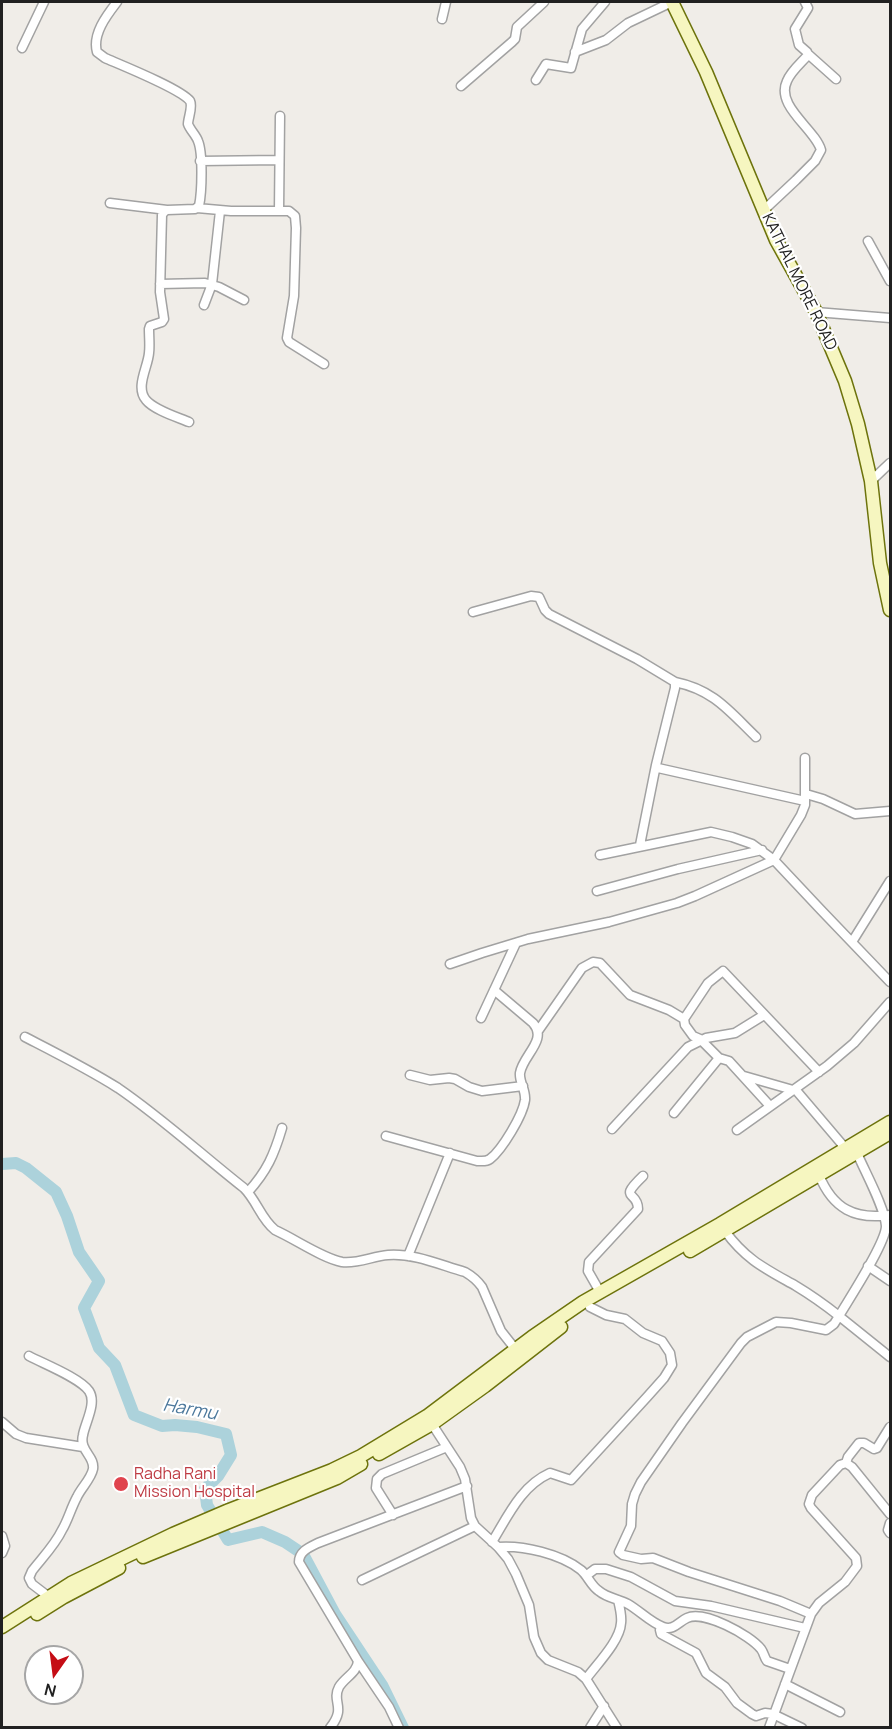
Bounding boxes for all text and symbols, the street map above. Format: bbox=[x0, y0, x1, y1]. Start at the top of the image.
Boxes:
street label: KATHAL MORE ROAD bbox=[757, 210, 841, 354]
water label: Harmu bbox=[161, 1395, 219, 1425]
place label: Radha Rani Mission Hospital bbox=[134, 1465, 255, 1503]
marker: Radha Rani Mission Hospital bbox=[112, 1475, 130, 1493]
north arrow bbox=[24, 1645, 84, 1705]
text: N bbox=[42, 1678, 58, 1703]

